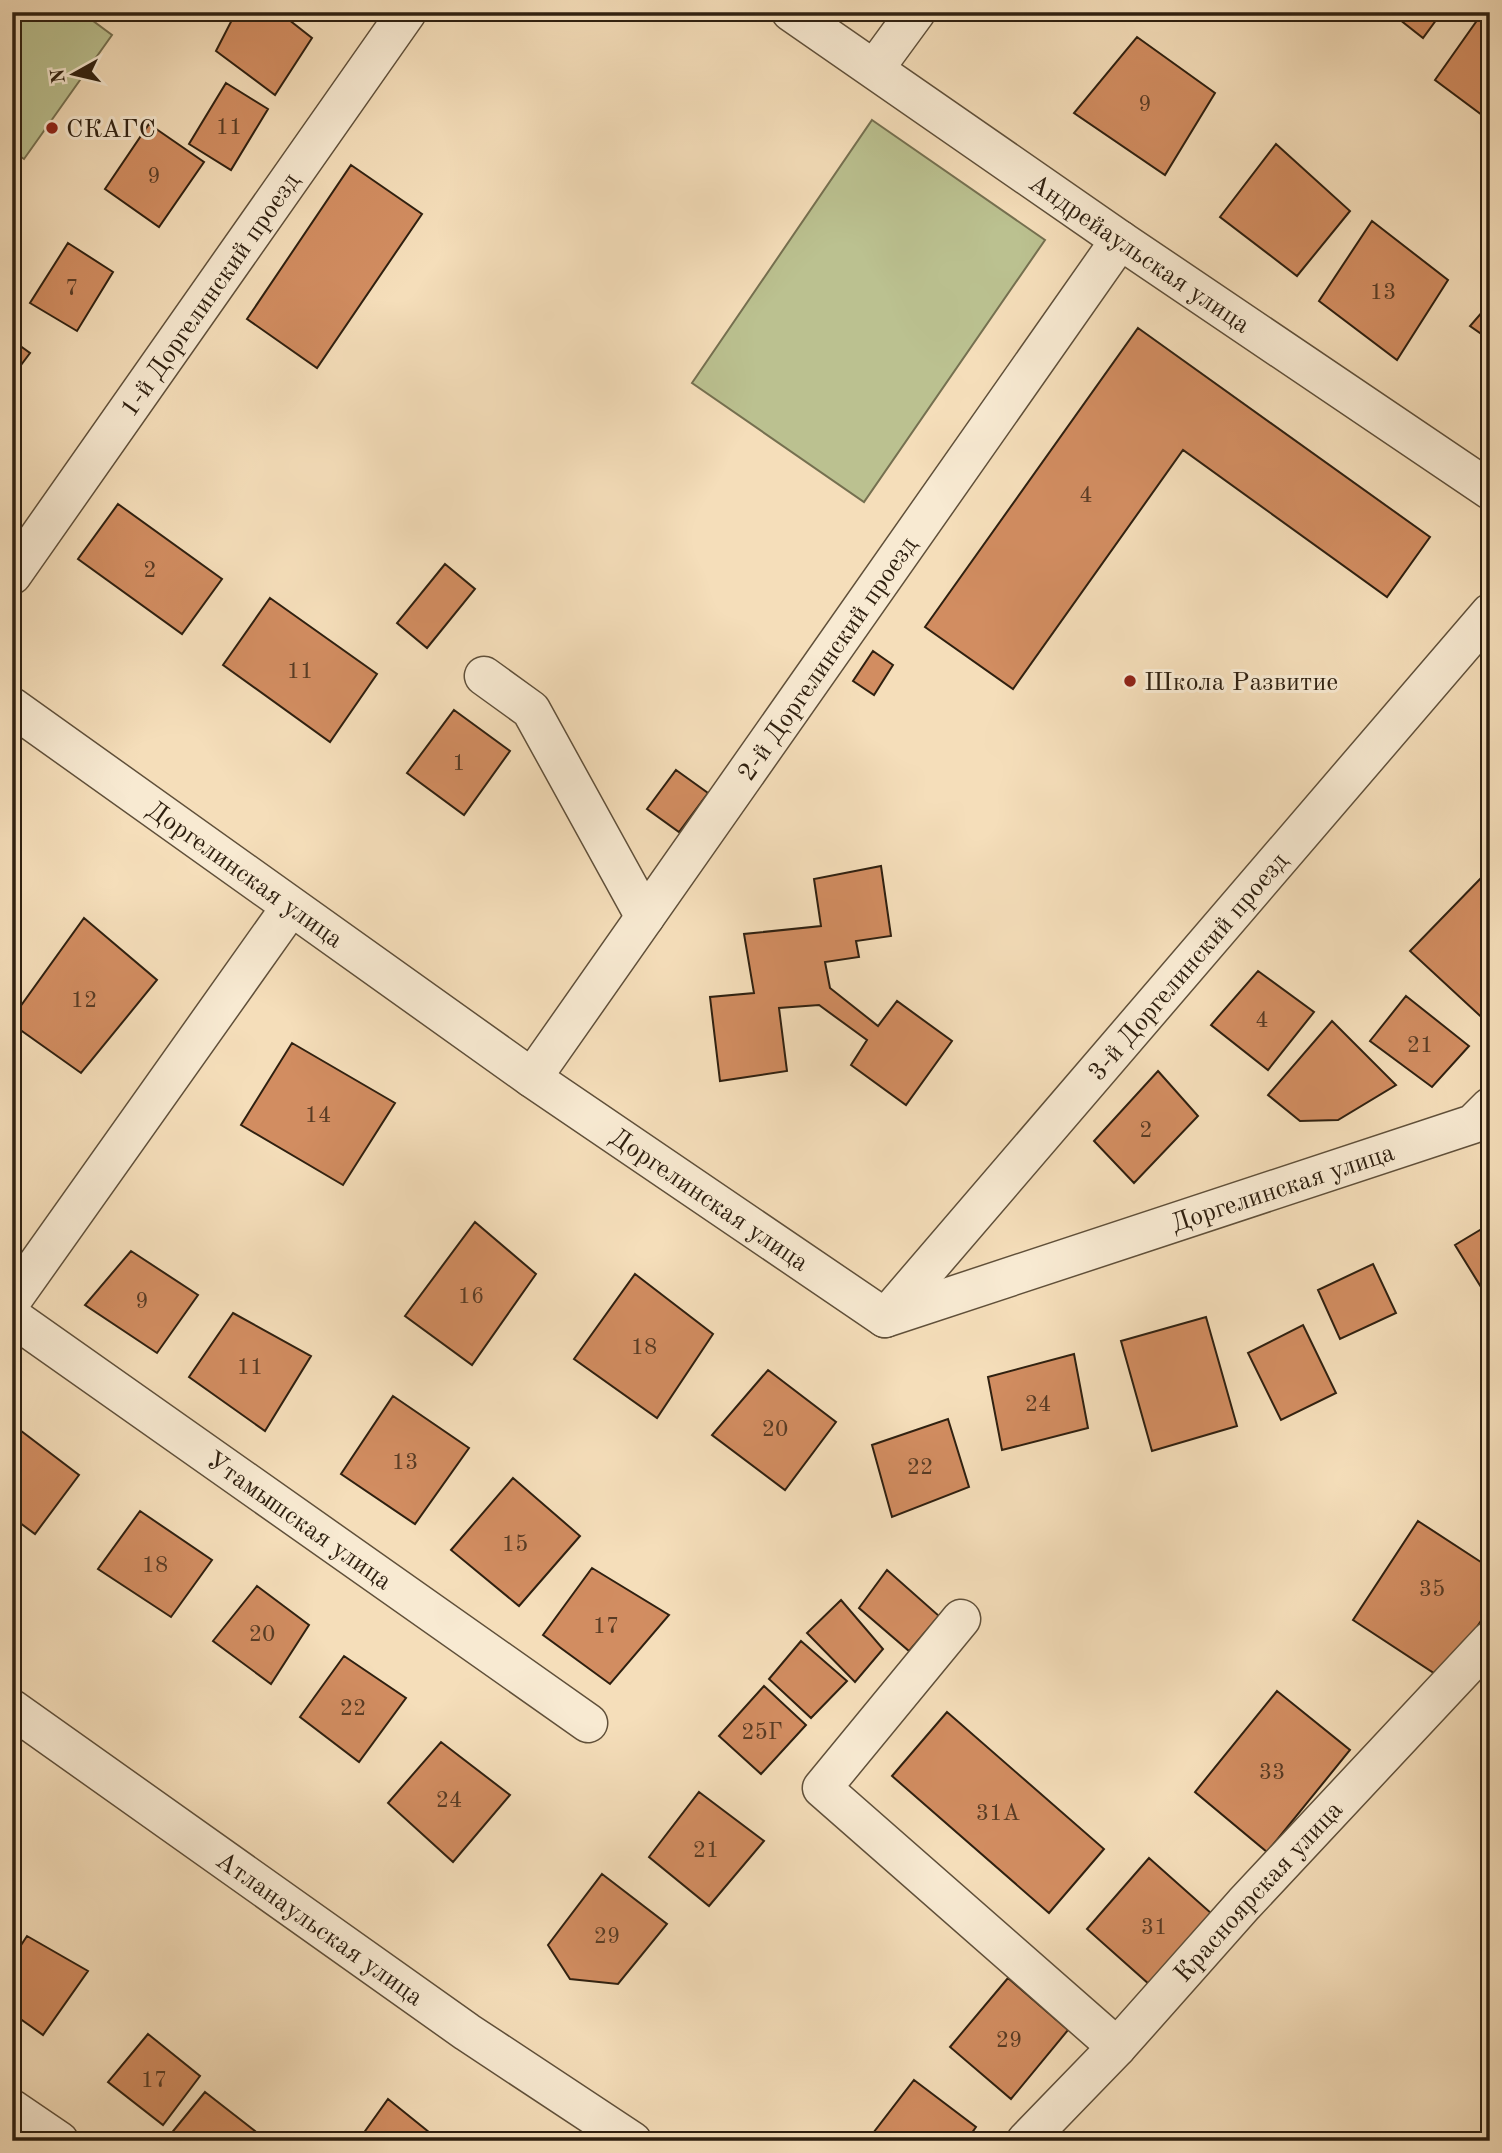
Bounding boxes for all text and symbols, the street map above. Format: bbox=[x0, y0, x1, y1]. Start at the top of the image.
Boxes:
north arrow bbox=[38, 38, 108, 108]
text: N bbox=[49, 67, 70, 85]
house number: 9 bbox=[1138, 93, 1152, 116]
house number: 11 bbox=[216, 116, 242, 139]
place label: СКАГС bbox=[66, 117, 156, 143]
marker: СКАГС bbox=[44, 120, 60, 136]
house number: 9 bbox=[147, 165, 161, 188]
street label: 1-й Доргелинский проезд bbox=[116, 168, 305, 422]
street label: Андрейаульская улица bbox=[1024, 170, 1254, 339]
house number: 7 bbox=[65, 277, 79, 300]
house number: 13 bbox=[1370, 281, 1396, 304]
house number: 4 bbox=[1079, 484, 1093, 507]
street label: 2-й Доргелинский проезд bbox=[734, 532, 923, 786]
house number: 2 bbox=[143, 559, 157, 582]
house number: 11 bbox=[287, 660, 313, 683]
place label: Школа Развитие bbox=[1144, 670, 1338, 696]
marker: Школа Развитие bbox=[1122, 673, 1138, 689]
house number: 1 bbox=[452, 752, 466, 775]
street label: Доргелинская улица bbox=[142, 797, 347, 954]
street label: 3-й Доргелинский проезд bbox=[1084, 848, 1294, 1086]
house number: 12 bbox=[71, 989, 97, 1012]
house number: 4 bbox=[1255, 1009, 1269, 1032]
house number: 21 bbox=[1407, 1034, 1433, 1057]
house number: 14 bbox=[305, 1104, 331, 1127]
house number: 2 bbox=[1139, 1119, 1153, 1142]
street label: Доргелинская улица bbox=[605, 1124, 813, 1277]
street label: Доргелинская улица bbox=[1168, 1140, 1398, 1238]
house number: 16 bbox=[458, 1285, 484, 1308]
house number: 9 bbox=[135, 1290, 149, 1313]
house number: 18 bbox=[631, 1336, 657, 1359]
house number: 11 bbox=[237, 1356, 263, 1379]
house number: 24 bbox=[1025, 1393, 1051, 1416]
house number: 20 bbox=[762, 1418, 788, 1441]
street label: Утамышская улица bbox=[201, 1447, 396, 1596]
house number: 13 bbox=[392, 1451, 418, 1474]
house number: 22 bbox=[907, 1456, 933, 1479]
house number: 15 bbox=[502, 1533, 528, 1556]
house number: 18 bbox=[142, 1554, 168, 1577]
house number: 35 bbox=[1419, 1578, 1445, 1601]
house number: 17 bbox=[593, 1615, 619, 1638]
house number: 20 bbox=[249, 1623, 275, 1646]
house number: 22 bbox=[340, 1697, 366, 1720]
house number: 25Г bbox=[741, 1721, 783, 1744]
house number: 33 bbox=[1259, 1761, 1285, 1784]
house number: 24 bbox=[436, 1789, 462, 1812]
street label: Красноярская улица bbox=[1170, 1797, 1348, 1988]
house number: 31А bbox=[976, 1802, 1021, 1825]
house number: 21 bbox=[693, 1839, 719, 1862]
street label: Атланаульская улица bbox=[211, 1847, 427, 2012]
house number: 31 bbox=[1141, 1916, 1167, 1939]
house number: 29 bbox=[594, 1925, 620, 1948]
house number: 29 bbox=[996, 2029, 1022, 2052]
house number: 17 bbox=[141, 2069, 167, 2092]

